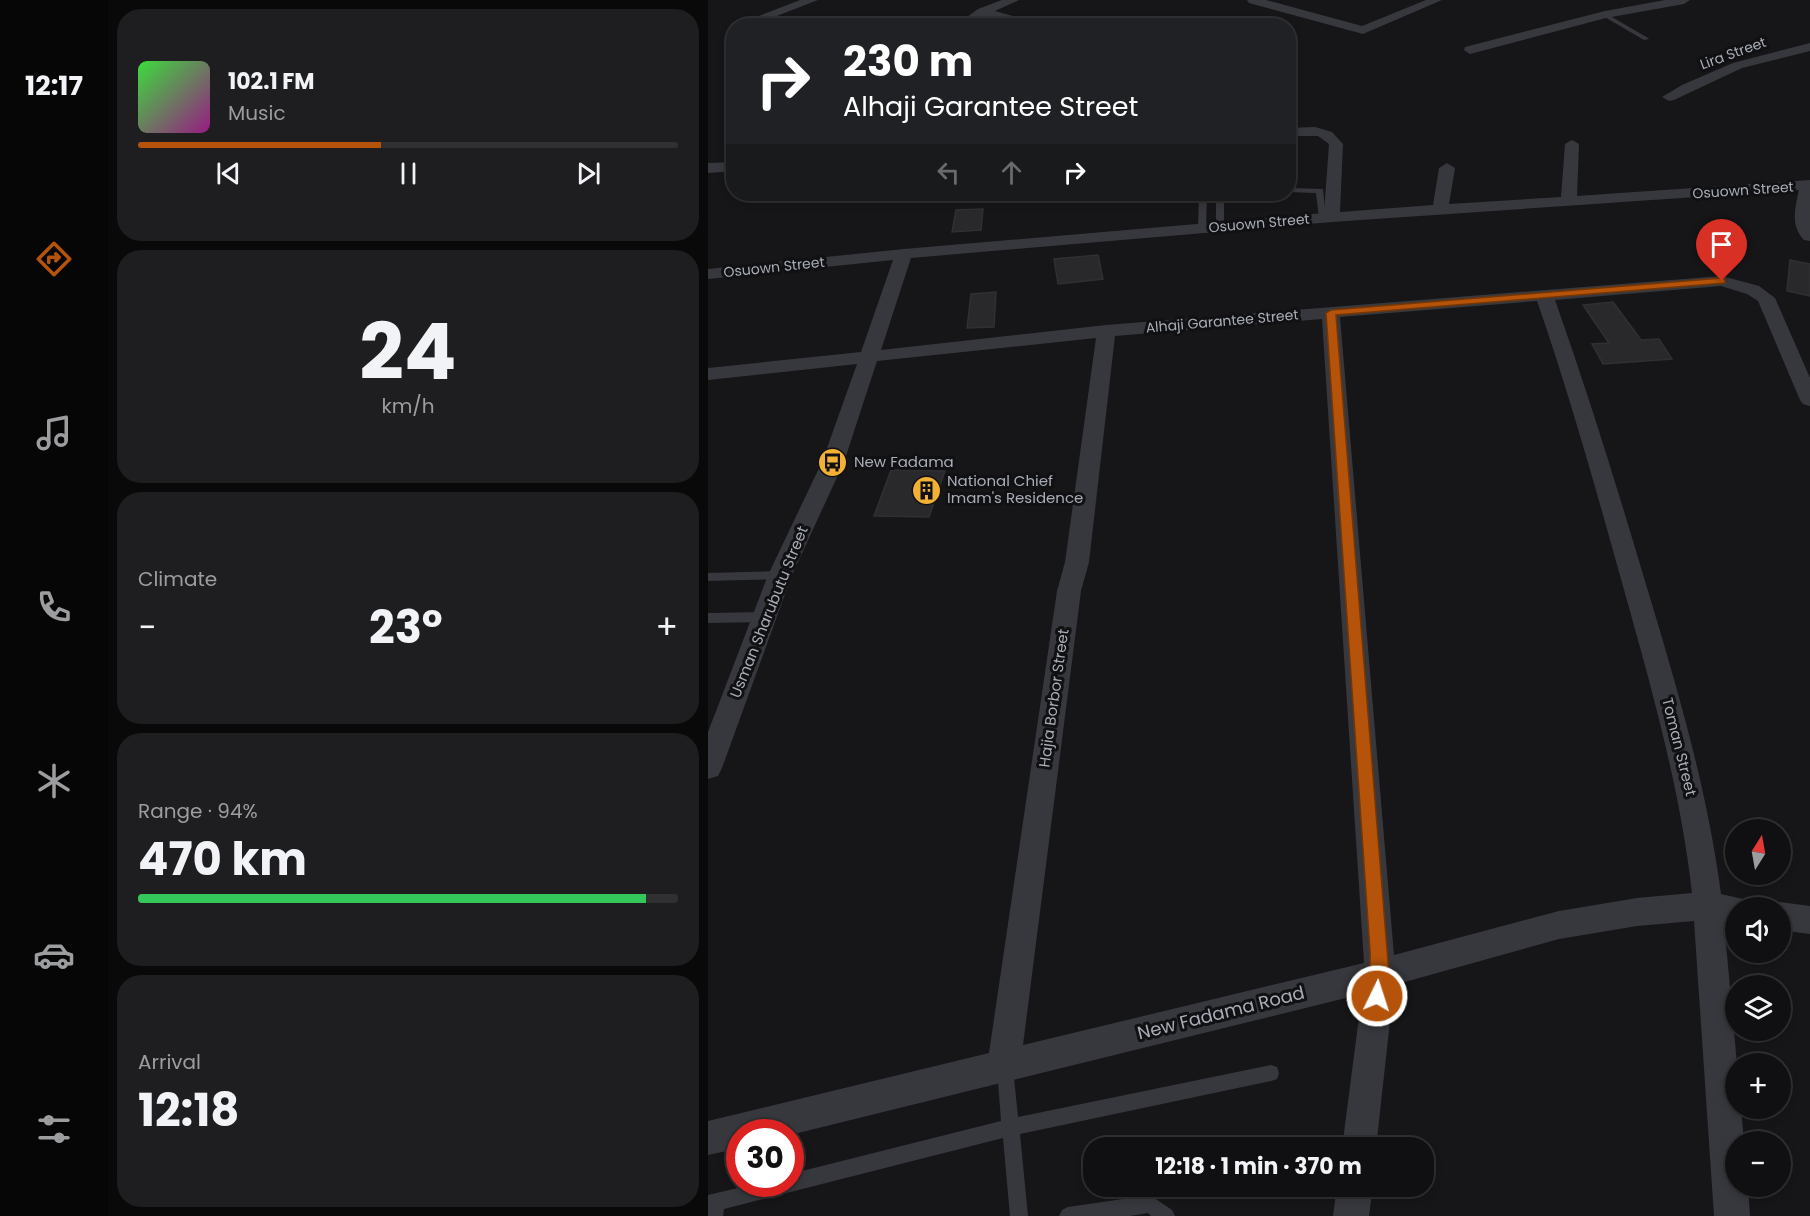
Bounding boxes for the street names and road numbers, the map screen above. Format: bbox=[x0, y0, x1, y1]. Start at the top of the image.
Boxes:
street label: Lira Street bbox=[1697, 32, 1769, 74]
street label: Osuown Street bbox=[1692, 176, 1794, 204]
street label: Osuown Street bbox=[1208, 209, 1310, 237]
street label: Osuown Street bbox=[723, 252, 825, 282]
street label: Alhaji Garantee Street bbox=[1145, 304, 1299, 338]
street label: Usman Sharubutu Street bbox=[724, 523, 813, 701]
street label: Hajia Borbor Street bbox=[1033, 627, 1074, 769]
street label: Toman Street bbox=[1657, 695, 1702, 798]
street label: New Fadama Road bbox=[1135, 980, 1307, 1045]

